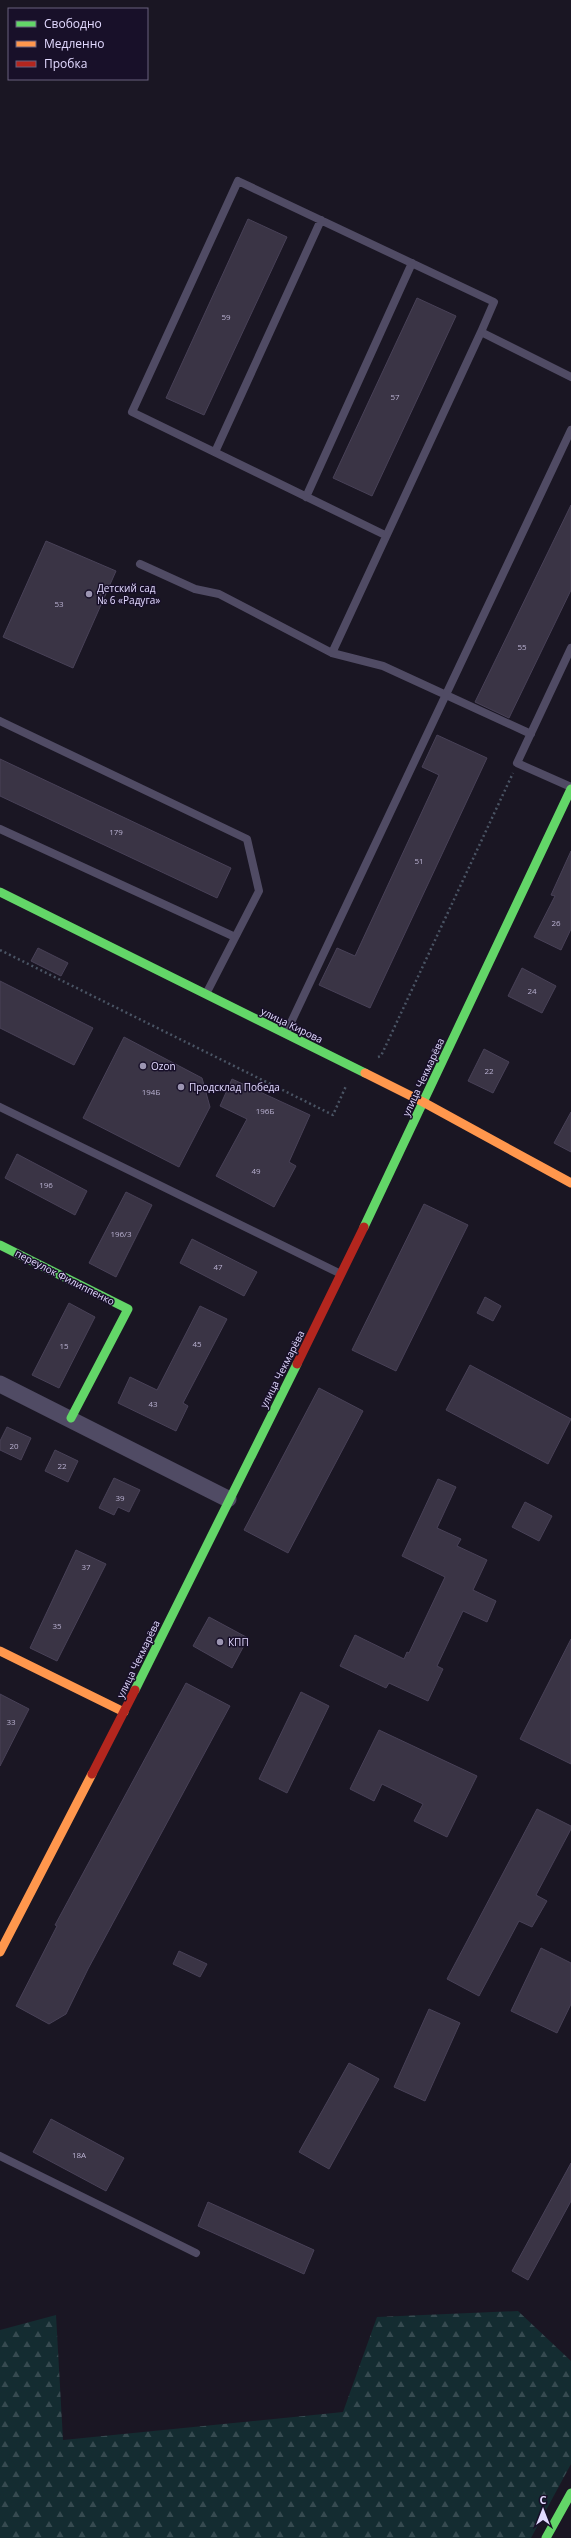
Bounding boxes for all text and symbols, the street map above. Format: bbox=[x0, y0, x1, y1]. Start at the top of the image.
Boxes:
legend bbox=[8, 8, 148, 80]
text: Свободно bbox=[44, 15, 102, 32]
text: Медленно bbox=[44, 35, 104, 52]
text: Пробка bbox=[44, 55, 87, 72]
house number: 59 bbox=[221, 311, 231, 322]
house number: 57 bbox=[390, 391, 400, 402]
place label: Детский сад № 6 «Радуга» bbox=[97, 581, 160, 607]
marker: Детский сад № 6 «Радуга» bbox=[84, 589, 94, 599]
house number: 53 bbox=[54, 598, 64, 609]
house number: 55 bbox=[517, 641, 527, 652]
house number: 179 bbox=[109, 826, 123, 837]
house number: 51 bbox=[414, 855, 424, 866]
house number: 26 bbox=[551, 917, 561, 928]
house number: 24 bbox=[527, 985, 537, 996]
street label: улица Кирова bbox=[259, 1004, 325, 1046]
street label: улица Чекмарёва bbox=[399, 1035, 447, 1119]
place label: Ozon bbox=[151, 1059, 176, 1073]
marker: Ozon bbox=[138, 1061, 148, 1071]
house number: 22 bbox=[484, 1065, 494, 1076]
place label: Продсклад Победа bbox=[189, 1080, 280, 1094]
marker: Продсклад Победа bbox=[176, 1082, 186, 1092]
house number: 194Б bbox=[142, 1086, 160, 1097]
house number: 196Б bbox=[256, 1105, 274, 1116]
house number: 49 bbox=[251, 1165, 261, 1176]
house number: 196 bbox=[39, 1179, 53, 1190]
house number: 196/3 bbox=[110, 1228, 132, 1239]
street label: переулок Филиппенко bbox=[13, 1246, 117, 1308]
house number: 47 bbox=[213, 1261, 223, 1272]
street label: улица Чекмарёва bbox=[256, 1328, 308, 1410]
house number: 45 bbox=[192, 1338, 202, 1349]
house number: 15 bbox=[59, 1340, 69, 1351]
house number: 43 bbox=[148, 1398, 158, 1409]
house number: 20 bbox=[9, 1440, 19, 1451]
house number: 22 bbox=[57, 1460, 67, 1471]
house number: 39 bbox=[115, 1492, 125, 1503]
house number: 37 bbox=[81, 1561, 91, 1572]
street label: улица Чекмарёва bbox=[113, 1618, 163, 1700]
house number: 35 bbox=[52, 1620, 62, 1631]
place label: КПП bbox=[228, 1635, 249, 1649]
marker: КПП bbox=[215, 1637, 225, 1647]
house number: 33 bbox=[6, 1716, 16, 1727]
house number: 18А bbox=[72, 2149, 87, 2160]
north arrow bbox=[523, 2490, 563, 2530]
text: С bbox=[539, 2492, 547, 2507]

